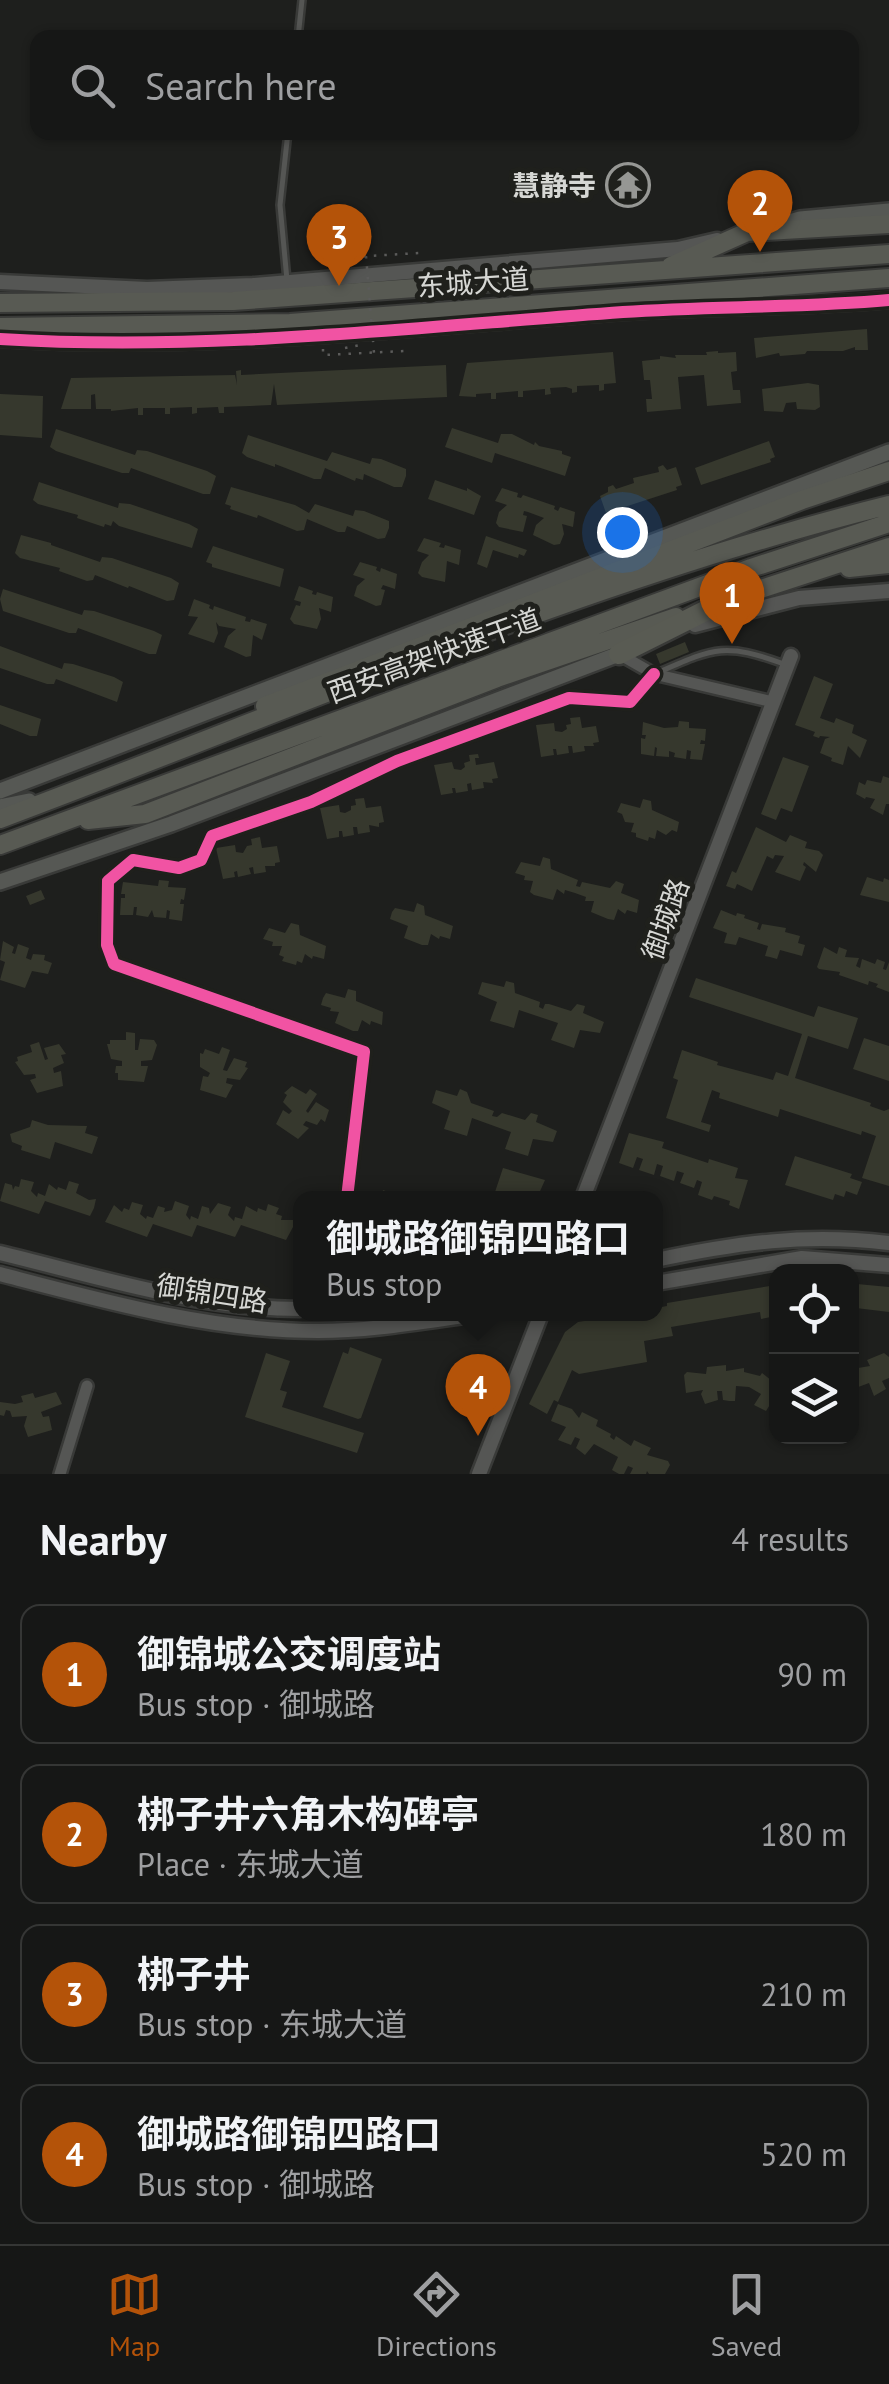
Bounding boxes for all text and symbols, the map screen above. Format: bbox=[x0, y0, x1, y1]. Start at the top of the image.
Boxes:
search box bbox=[30, 30, 859, 140]
icon: search bbox=[65, 58, 120, 113]
text: Search here bbox=[145, 61, 337, 110]
temple icon: 慧静寺 bbox=[605, 162, 651, 208]
place label: 慧静寺 bbox=[512, 167, 596, 204]
pin: 2 bbox=[728, 170, 792, 252]
pin: 3 bbox=[306, 204, 372, 286]
street label: 东城大道 bbox=[416, 260, 530, 304]
your location bbox=[597, 507, 648, 558]
pin: 1 bbox=[700, 562, 764, 644]
street label: 西安高架快速干道 bbox=[322, 599, 546, 711]
street label: 御城路 bbox=[633, 873, 697, 965]
popup bbox=[293, 1191, 663, 1321]
text: 御城路御锦四路口 bbox=[326, 1213, 630, 1262]
text: Bus stop bbox=[326, 1263, 442, 1305]
map controls bbox=[769, 1264, 859, 1444]
button: locate bbox=[769, 1264, 859, 1354]
street label: 御锦四路 bbox=[154, 1266, 270, 1320]
pin: 4 bbox=[446, 1354, 510, 1436]
button: layers bbox=[769, 1354, 859, 1444]
text: Nearby bbox=[40, 1512, 167, 1567]
text: 4 results bbox=[731, 1518, 849, 1560]
text: 御锦城公交调度站 bbox=[137, 1629, 441, 1678]
text: 1 bbox=[65, 1653, 84, 1695]
text: 90 m bbox=[778, 1653, 847, 1695]
text: Bus stop · 御城路 bbox=[137, 1683, 375, 1725]
text: 梆子井六角木构碑亭 bbox=[137, 1789, 479, 1838]
text: 2 bbox=[65, 1813, 84, 1855]
text: 180 m bbox=[760, 1813, 847, 1855]
text: Place · 东城大道 bbox=[137, 1843, 364, 1885]
text: 梆子井 bbox=[137, 1949, 251, 1998]
text: 3 bbox=[65, 1973, 84, 2015]
text: 210 m bbox=[760, 1973, 847, 2015]
text: Bus stop · 东城大道 bbox=[137, 2003, 407, 2045]
text: 御城路御锦四路口 bbox=[137, 2109, 441, 2158]
text: 4 bbox=[65, 2133, 84, 2175]
text: 520 m bbox=[760, 2133, 847, 2175]
text: Bus stop · 御城路 bbox=[137, 2163, 375, 2205]
tab: Map bbox=[107, 2267, 162, 2364]
tab: Directions bbox=[376, 2267, 497, 2364]
tab: Saved bbox=[711, 2267, 782, 2364]

